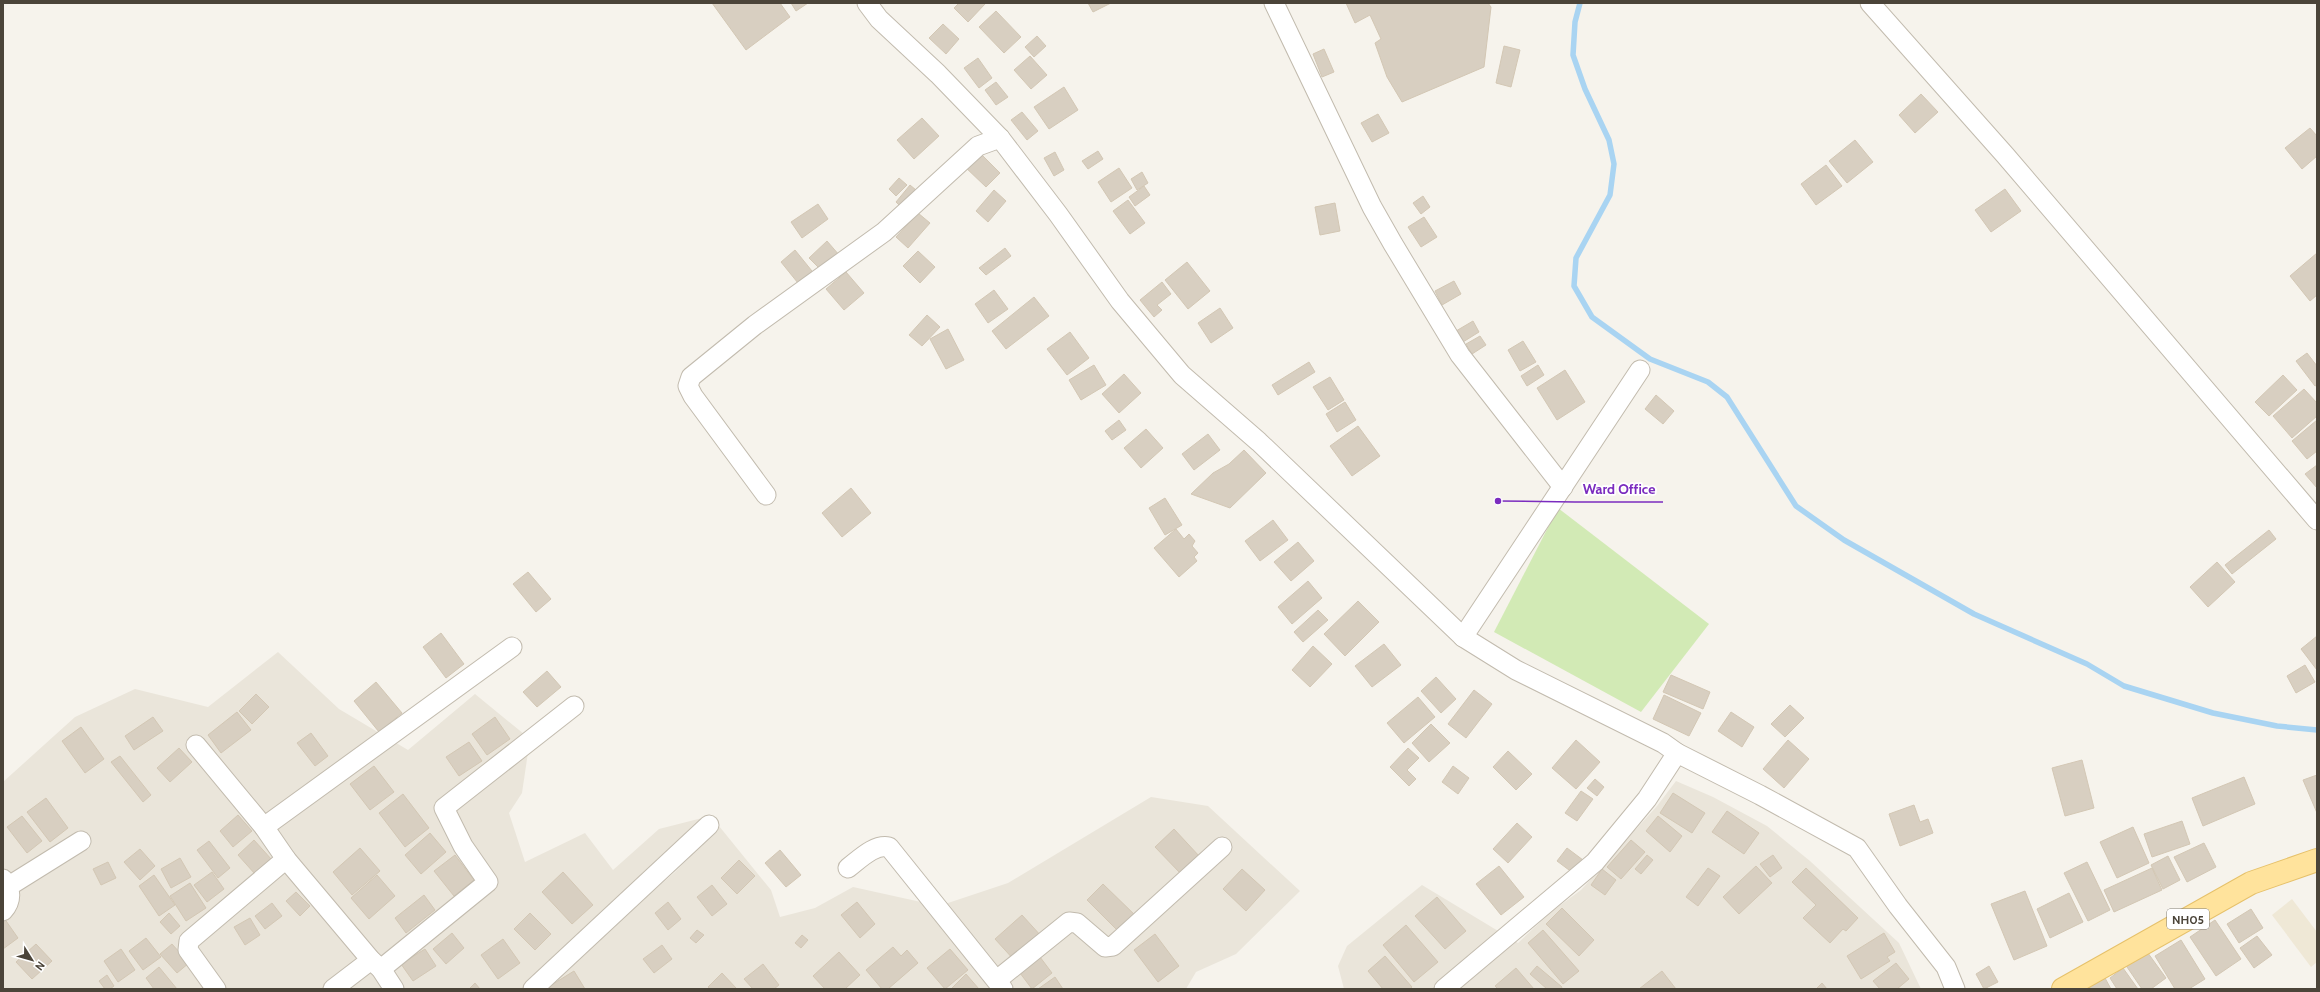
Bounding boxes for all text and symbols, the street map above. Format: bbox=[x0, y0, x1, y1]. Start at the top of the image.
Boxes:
callout: Ward Office bbox=[1575, 476, 1663, 502]
text: Ward Office bbox=[1583, 480, 1655, 498]
road number: NH05 bbox=[2167, 909, 2209, 929]
north arrow bbox=[12, 940, 52, 980]
text: N bbox=[32, 959, 48, 973]

